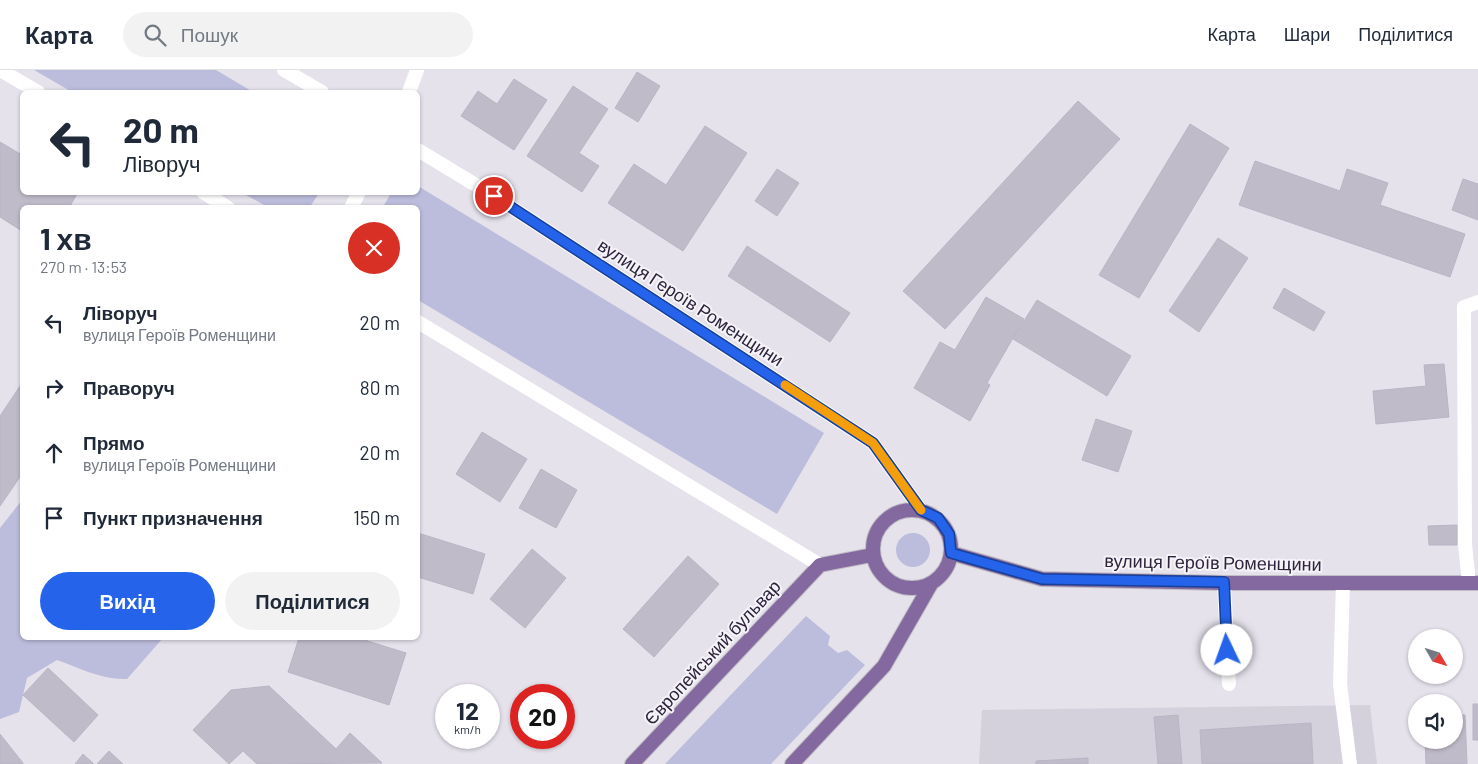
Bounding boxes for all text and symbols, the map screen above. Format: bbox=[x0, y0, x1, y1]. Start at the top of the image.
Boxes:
search box bbox=[123, 12, 473, 57]
text: Карта bbox=[25, 20, 93, 49]
icon: search bbox=[141, 21, 169, 49]
text: Пошук bbox=[181, 23, 238, 46]
text: Карта bbox=[1208, 23, 1256, 45]
text: Шари bbox=[1284, 23, 1330, 45]
text: Поділитися bbox=[1358, 23, 1453, 45]
text: 20 m bbox=[123, 108, 199, 150]
icon: left bbox=[40, 110, 105, 175]
text: Ліворуч bbox=[123, 150, 200, 176]
pin bbox=[473, 175, 515, 217]
icon: arrive bbox=[480, 182, 508, 210]
text: 1 хв bbox=[40, 220, 92, 256]
button: close bbox=[348, 222, 400, 274]
street label: вулиця Героїв Роменщини bbox=[594, 234, 788, 370]
text: 270 m · 13:53 bbox=[40, 257, 127, 276]
text: Ліворуч bbox=[83, 301, 158, 324]
icon: left bbox=[40, 309, 68, 337]
text: 20 m bbox=[360, 311, 400, 334]
text: вулиця Героїв Роменщини bbox=[83, 325, 276, 344]
icon: right bbox=[40, 374, 68, 402]
text: Праворуч bbox=[83, 376, 175, 399]
text: 80 m bbox=[360, 376, 400, 399]
text: Прямо bbox=[83, 431, 145, 454]
icon: ahead bbox=[40, 439, 68, 467]
text: 20 m bbox=[360, 441, 400, 464]
text: вулиця Героїв Роменщини bbox=[83, 455, 276, 474]
icon: arrive bbox=[40, 504, 68, 532]
text: Пункт призначення bbox=[83, 506, 263, 529]
text: 150 m bbox=[353, 506, 400, 529]
street label: вулиця Героїв Роменщини bbox=[1104, 549, 1322, 575]
button: Вихід bbox=[40, 572, 215, 630]
button: Поділитися bbox=[225, 572, 400, 630]
street label: Європейський бульвар bbox=[639, 575, 785, 729]
position arrow bbox=[1200, 623, 1252, 675]
north arrow bbox=[1408, 629, 1462, 684]
map controls bbox=[1408, 629, 1463, 749]
speed limit sign: 20 bbox=[510, 684, 575, 749]
button: sound bbox=[1408, 694, 1463, 749]
text: 12 bbox=[456, 695, 479, 725]
text: km/h bbox=[454, 722, 481, 736]

